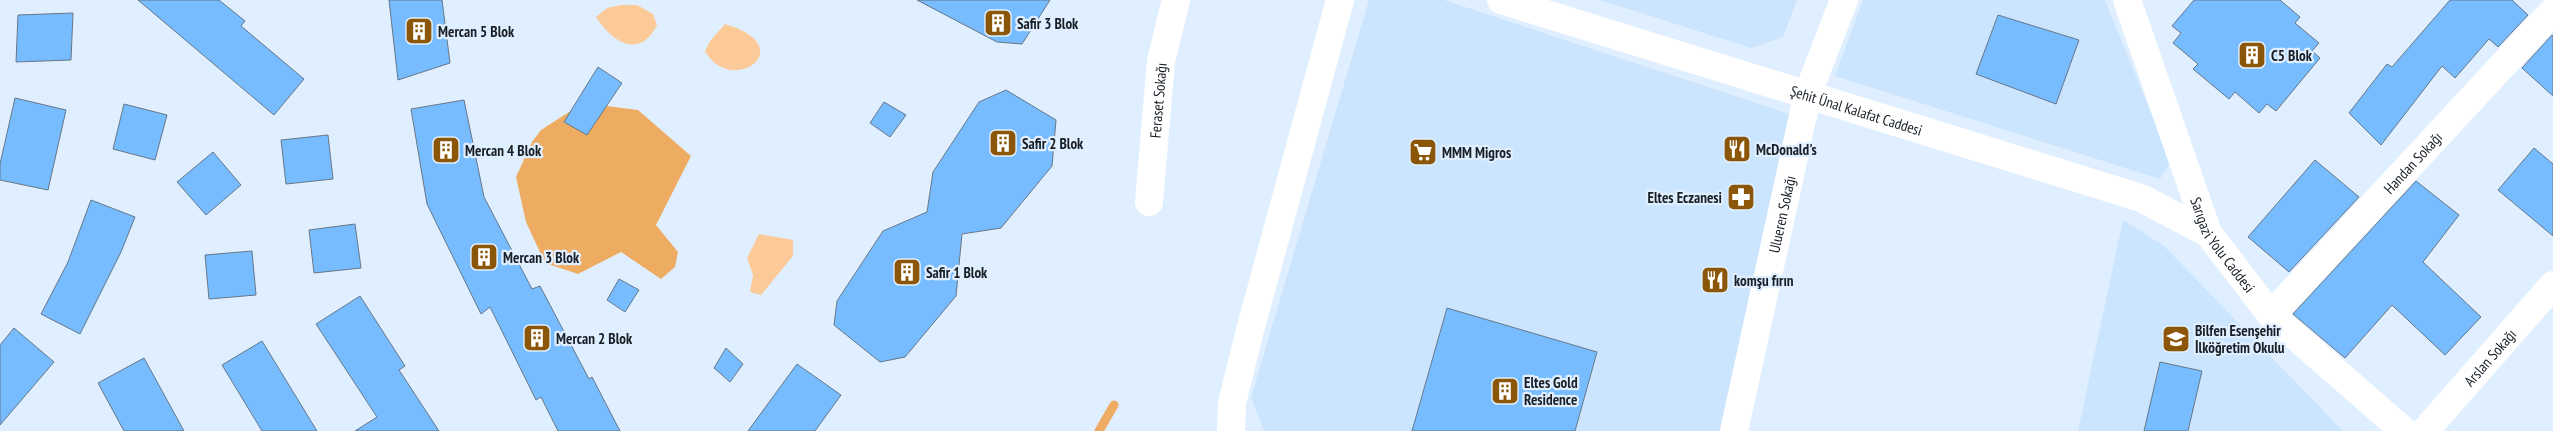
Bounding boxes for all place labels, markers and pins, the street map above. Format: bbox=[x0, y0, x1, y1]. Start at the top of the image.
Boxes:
building icon: Safir 3 Blok bbox=[983, 8, 1013, 38]
place label: Safir 3 Blok bbox=[1017, 14, 1079, 33]
building icon: Mercan 5 Blok bbox=[404, 16, 434, 46]
place label: Mercan 5 Blok bbox=[438, 22, 515, 41]
building icon: C5 Blok bbox=[2237, 40, 2267, 70]
place label: C5 Blok bbox=[2271, 46, 2313, 65]
building icon: Safir 2 Blok bbox=[988, 128, 1018, 158]
place label: Safir 2 Blok bbox=[1022, 134, 1084, 153]
restaurant icon: McDonald's bbox=[1722, 134, 1752, 164]
building icon: Mercan 4 Blok bbox=[431, 135, 461, 165]
supermarket icon: MMM Migros bbox=[1408, 137, 1438, 167]
place label: McDonald's bbox=[1756, 140, 1817, 159]
place label: Mercan 4 Blok bbox=[465, 141, 542, 160]
place label: MMM Migros bbox=[1442, 143, 1511, 162]
pharmacy icon: Eltes Eczanesi bbox=[1726, 182, 1756, 212]
place label: Eltes Eczanesi bbox=[1647, 188, 1722, 207]
building icon: Mercan 3 Blok bbox=[469, 242, 499, 272]
place label: Mercan 3 Blok bbox=[503, 248, 580, 267]
building icon: Safir 1 Blok bbox=[892, 257, 922, 287]
place label: Safir 1 Blok bbox=[926, 263, 988, 282]
restaurant icon: komşu fırın bbox=[1700, 265, 1730, 295]
place label: komşu fırın bbox=[1734, 271, 1794, 290]
place label: Bilfen Esenşehir İlköğretim Okulu bbox=[2195, 321, 2285, 357]
building icon: Mercan 2 Blok bbox=[522, 323, 552, 353]
school or university icon: Bilfen Esenşehir İlköğretim Okulu bbox=[2161, 324, 2191, 354]
place label: Mercan 2 Blok bbox=[556, 329, 633, 348]
place label: Eltes Gold Residence bbox=[1524, 373, 1578, 409]
building icon: Eltes Gold Residence bbox=[1490, 376, 1520, 406]

